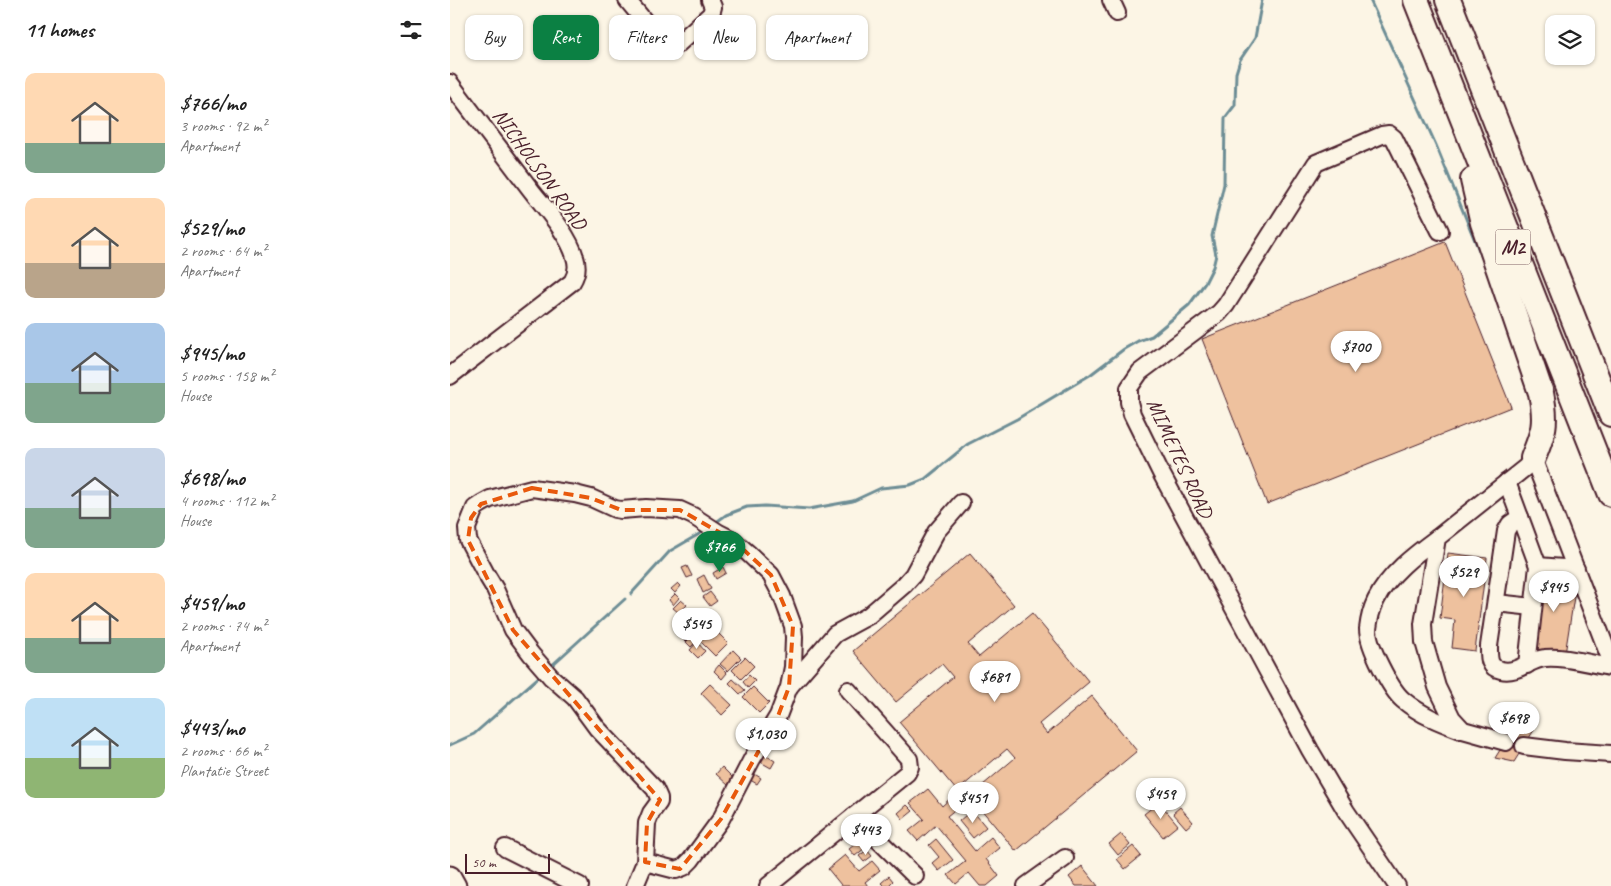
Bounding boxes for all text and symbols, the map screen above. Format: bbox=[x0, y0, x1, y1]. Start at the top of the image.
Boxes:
chip: Buy bbox=[465, 15, 523, 60]
chip: Rent bbox=[533, 15, 599, 60]
chip: Filters bbox=[609, 15, 684, 60]
chip: New bbox=[694, 15, 756, 60]
chip: Apartment bbox=[766, 15, 868, 60]
map controls bbox=[1545, 15, 1595, 65]
button: layers bbox=[1545, 15, 1595, 65]
icon: filters bbox=[397, 16, 425, 44]
text: 11 homes bbox=[25, 17, 94, 43]
text: $766/mo bbox=[180, 90, 246, 116]
icon: home bbox=[65, 93, 125, 153]
street label: NICHOLSON ROAD bbox=[487, 103, 594, 236]
text: 3 rooms · 92 m² bbox=[180, 116, 266, 136]
text: Apartment bbox=[180, 136, 239, 156]
text: $529/mo bbox=[180, 215, 244, 241]
icon: home bbox=[65, 218, 125, 278]
road number: M2 bbox=[1496, 230, 1530, 264]
text: 2 rooms · 64 m² bbox=[180, 241, 266, 261]
text: Apartment bbox=[180, 261, 239, 281]
pin: $700 bbox=[1326, 330, 1386, 373]
text: $700 bbox=[1342, 337, 1370, 357]
text: $945/mo bbox=[180, 340, 244, 366]
icon: home bbox=[65, 343, 125, 403]
text: 5 rooms · 158 m² bbox=[180, 366, 274, 386]
text: House bbox=[180, 386, 211, 406]
street label: MIMETES ROAD bbox=[1141, 394, 1220, 524]
text: $698/mo bbox=[180, 465, 245, 491]
icon: home bbox=[65, 468, 125, 528]
text: 4 rooms · 112 m² bbox=[180, 491, 274, 511]
text: House bbox=[180, 511, 211, 531]
pin: $766 bbox=[690, 530, 750, 573]
text: $766 bbox=[705, 537, 735, 557]
pin: $529 bbox=[1434, 556, 1494, 598]
text: $529 bbox=[1450, 562, 1478, 582]
pin: $945 bbox=[1524, 570, 1584, 613]
text: $945 bbox=[1540, 577, 1568, 597]
text: $459/mo bbox=[180, 590, 244, 616]
icon: home bbox=[65, 593, 125, 653]
pin: $545 bbox=[667, 608, 727, 650]
text: $545 bbox=[683, 614, 711, 634]
text: 2 rooms · 74 m² bbox=[180, 616, 266, 636]
text: Apartment bbox=[180, 636, 239, 656]
pin: $681 bbox=[965, 660, 1025, 703]
text: $681 bbox=[980, 667, 1010, 687]
pin: $698 bbox=[1484, 702, 1544, 744]
text: $698 bbox=[1500, 708, 1528, 728]
text: $443/mo bbox=[180, 715, 245, 741]
icon: home bbox=[65, 718, 125, 778]
pin: $1,030 bbox=[725, 718, 807, 760]
text: $1,030 bbox=[746, 724, 786, 744]
text: 2 rooms · 66 m² bbox=[180, 741, 266, 761]
text: Plantatie Street bbox=[180, 761, 268, 781]
pin: $459 bbox=[1131, 778, 1191, 820]
pin: $451 bbox=[943, 782, 1003, 824]
text: $459 bbox=[1147, 784, 1175, 804]
text: $451 bbox=[959, 788, 987, 808]
pin: $443 bbox=[836, 814, 896, 856]
text: $443 bbox=[852, 820, 880, 840]
scale bar bbox=[465, 851, 550, 874]
text: 50 m bbox=[472, 854, 496, 871]

